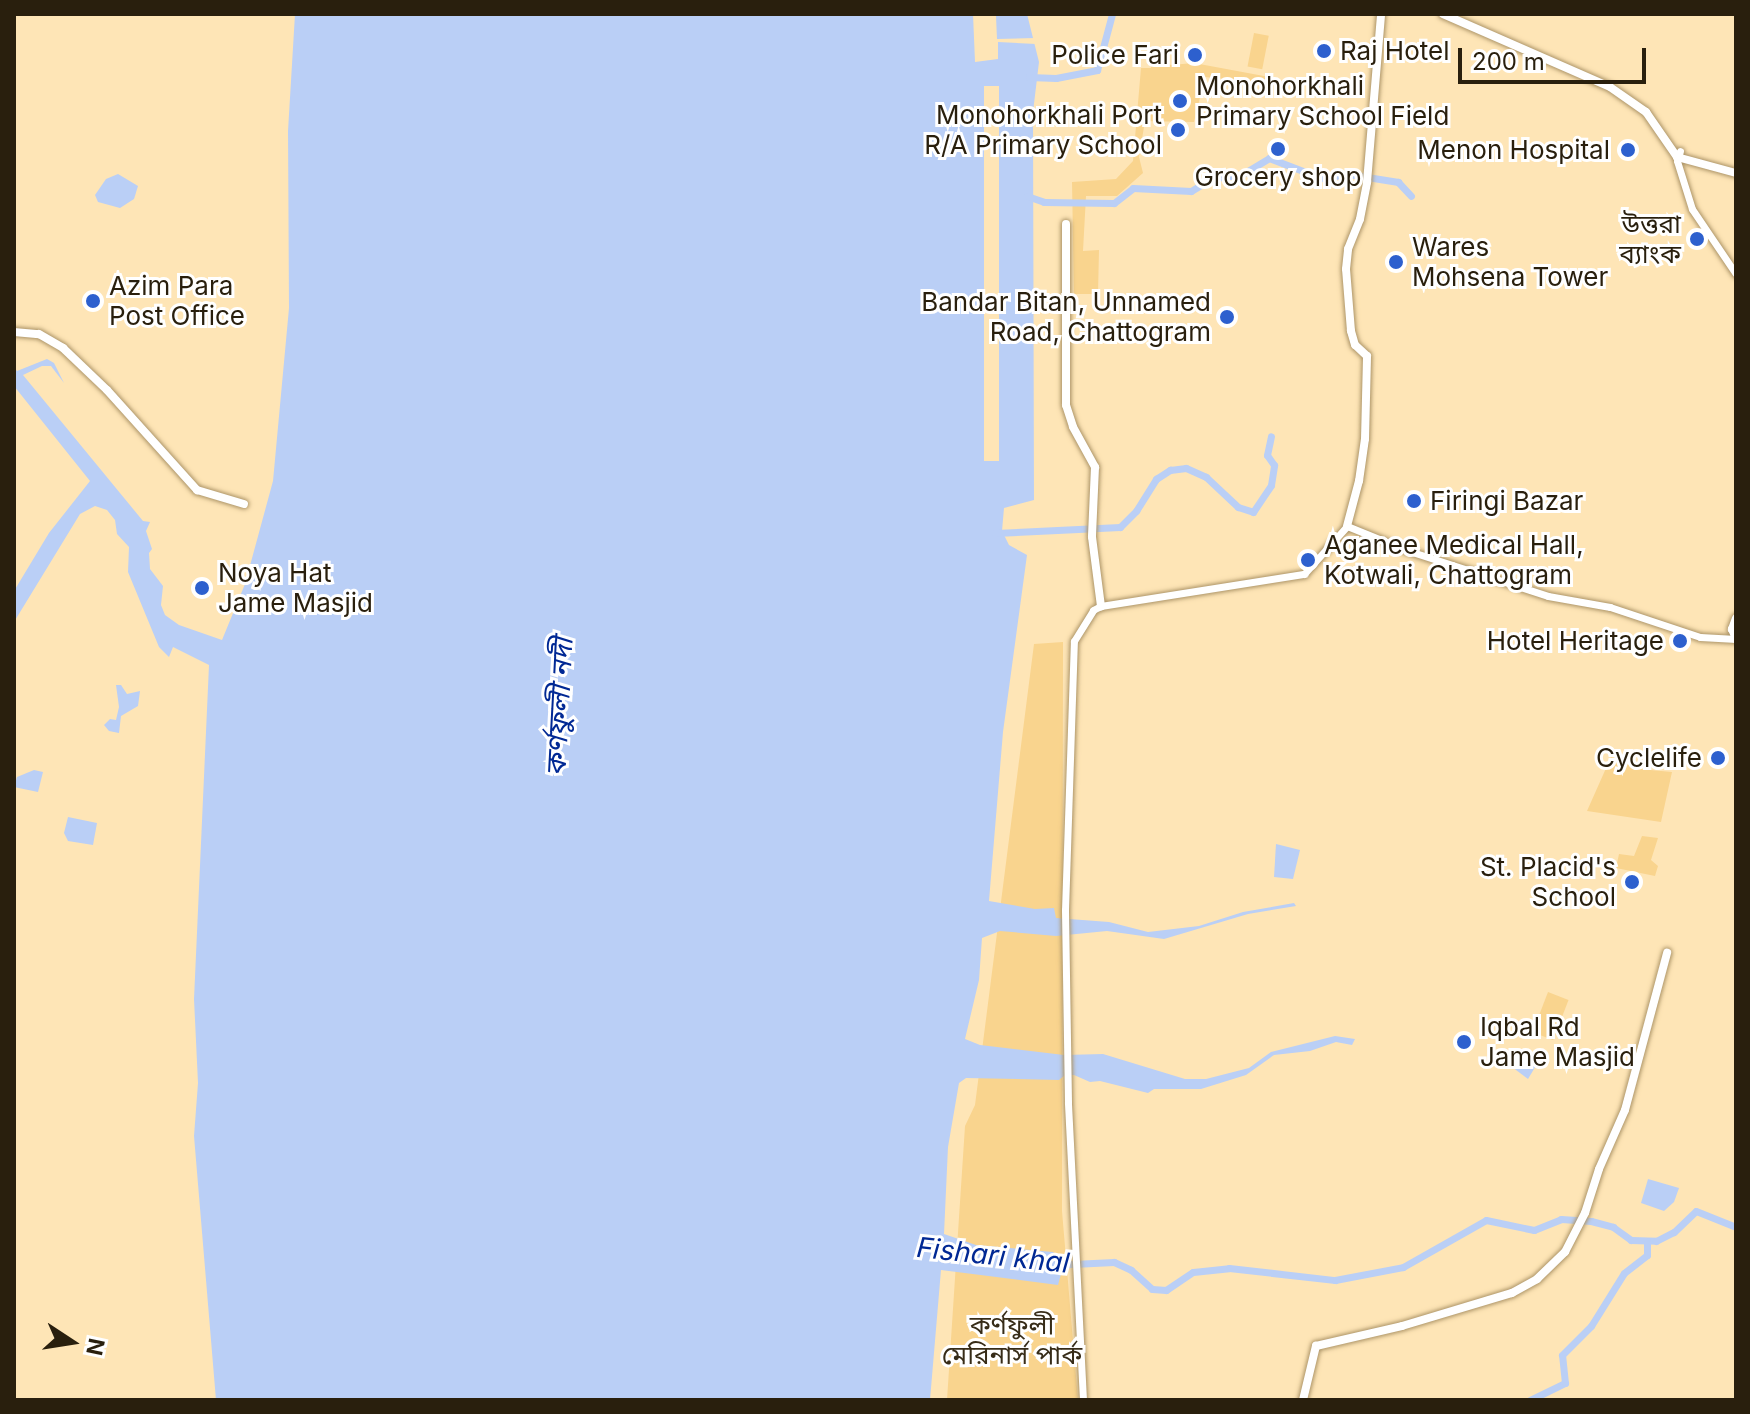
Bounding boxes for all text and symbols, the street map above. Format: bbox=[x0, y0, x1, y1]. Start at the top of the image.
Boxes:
scale bar bbox=[1462, 32, 1650, 82]
place label: Raj Hotel bbox=[1340, 35, 1449, 67]
place label: Police Fari bbox=[1051, 39, 1179, 71]
marker: Raj Hotel bbox=[1315, 42, 1333, 60]
marker: Police Fari bbox=[1186, 46, 1204, 64]
text: 200 m bbox=[1472, 47, 1545, 76]
place label: Monohorkhali Primary School Field bbox=[1196, 70, 1449, 132]
marker: Monohorkhali Primary School Field bbox=[1171, 92, 1189, 110]
place label: Monohorkhali Port R/A Primary School bbox=[924, 99, 1162, 160]
marker: Monohorkhali Port R/A Primary School bbox=[1169, 121, 1187, 139]
place label: Menon Hospital bbox=[1417, 134, 1610, 166]
marker: Menon Hospital bbox=[1617, 139, 1639, 161]
marker: Grocery shop bbox=[1269, 140, 1287, 158]
place label: Grocery shop bbox=[1194, 161, 1362, 193]
place label: উত্তরা ব্যাংক bbox=[1619, 208, 1681, 270]
marker: উত্তরা ব্যাংক bbox=[1688, 230, 1706, 248]
place label: Wares Mohsena Tower bbox=[1412, 231, 1608, 292]
marker: Wares Mohsena Tower bbox=[1387, 253, 1405, 271]
place label: Azim Para Post Office bbox=[109, 270, 245, 332]
place label: Bandar Bitan, Unnamed Road, Chattogram bbox=[921, 286, 1211, 348]
marker: Azim Para Post Office bbox=[84, 292, 102, 310]
marker: Bandar Bitan, Unnamed Road, Chattogram bbox=[1218, 308, 1236, 326]
place label: Firingi Bazar bbox=[1430, 485, 1583, 517]
marker: Firingi Bazar bbox=[1405, 492, 1423, 510]
place label: Aganee Medical Hall, Kotwali, Chattogram bbox=[1324, 529, 1584, 590]
marker: Aganee Medical Hall, Kotwali, Chattogram bbox=[1299, 551, 1317, 569]
place label: Noya Hat Jame Masjid bbox=[218, 557, 373, 618]
marker: Noya Hat Jame Masjid bbox=[193, 579, 211, 597]
place label: Hotel Heritage bbox=[1487, 625, 1664, 657]
marker: Hotel Heritage bbox=[1671, 632, 1689, 650]
water label: কর্ণফুলী নদী bbox=[539, 637, 579, 777]
place label: Cyclelife bbox=[1596, 742, 1702, 774]
marker: Cyclelife bbox=[1709, 749, 1727, 767]
place label: St. Placid's School bbox=[1480, 851, 1616, 912]
marker: St. Placid's School bbox=[1623, 873, 1641, 891]
place label: Iqbal Rd Jame Masjid bbox=[1480, 1011, 1635, 1072]
marker: Iqbal Rd Jame Masjid bbox=[1455, 1033, 1473, 1051]
water label: Fishari khal bbox=[915, 1230, 1071, 1280]
north arrow bbox=[32, 1302, 112, 1382]
park label: কর্ণফুলী মেরিনার্স পার্ক bbox=[942, 1309, 1082, 1370]
text: N bbox=[81, 1336, 110, 1358]

